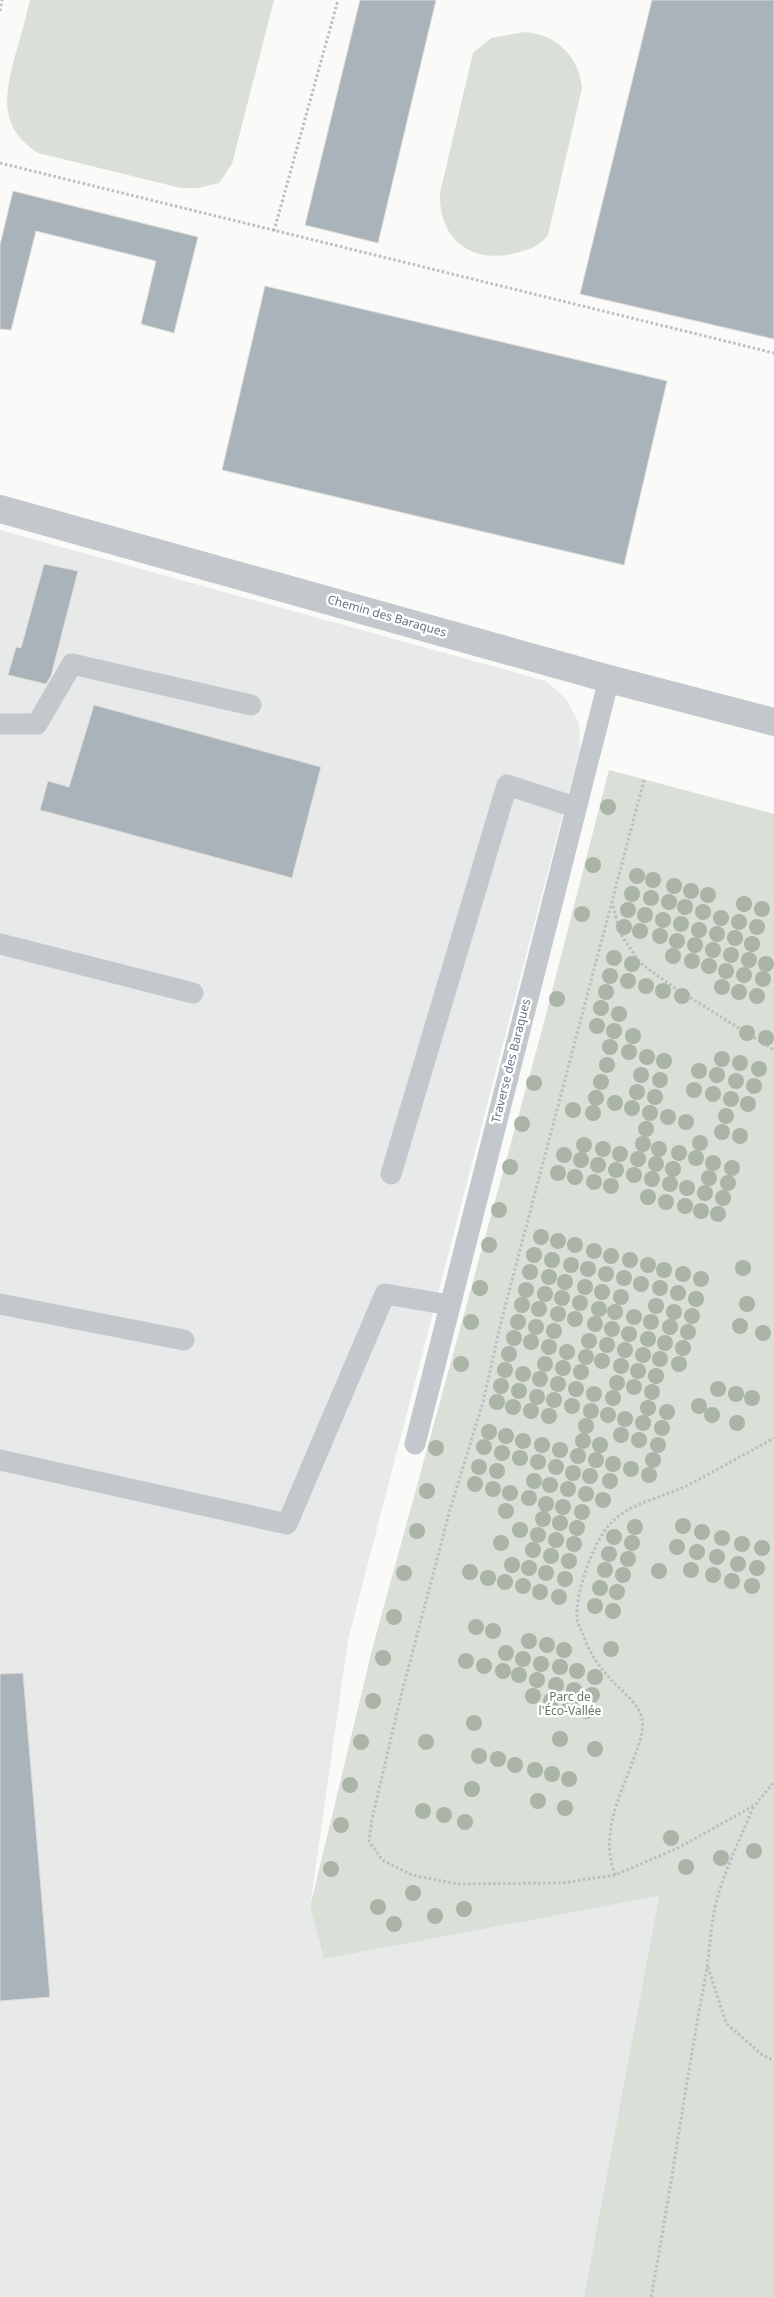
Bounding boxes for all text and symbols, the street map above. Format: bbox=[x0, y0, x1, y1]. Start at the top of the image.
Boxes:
street label: Chemin des Baraques bbox=[326, 590, 449, 641]
street label: Traverse des Baraques bbox=[487, 997, 534, 1125]
park label: Parc de l'Éco-Vallée bbox=[539, 1688, 602, 1719]

